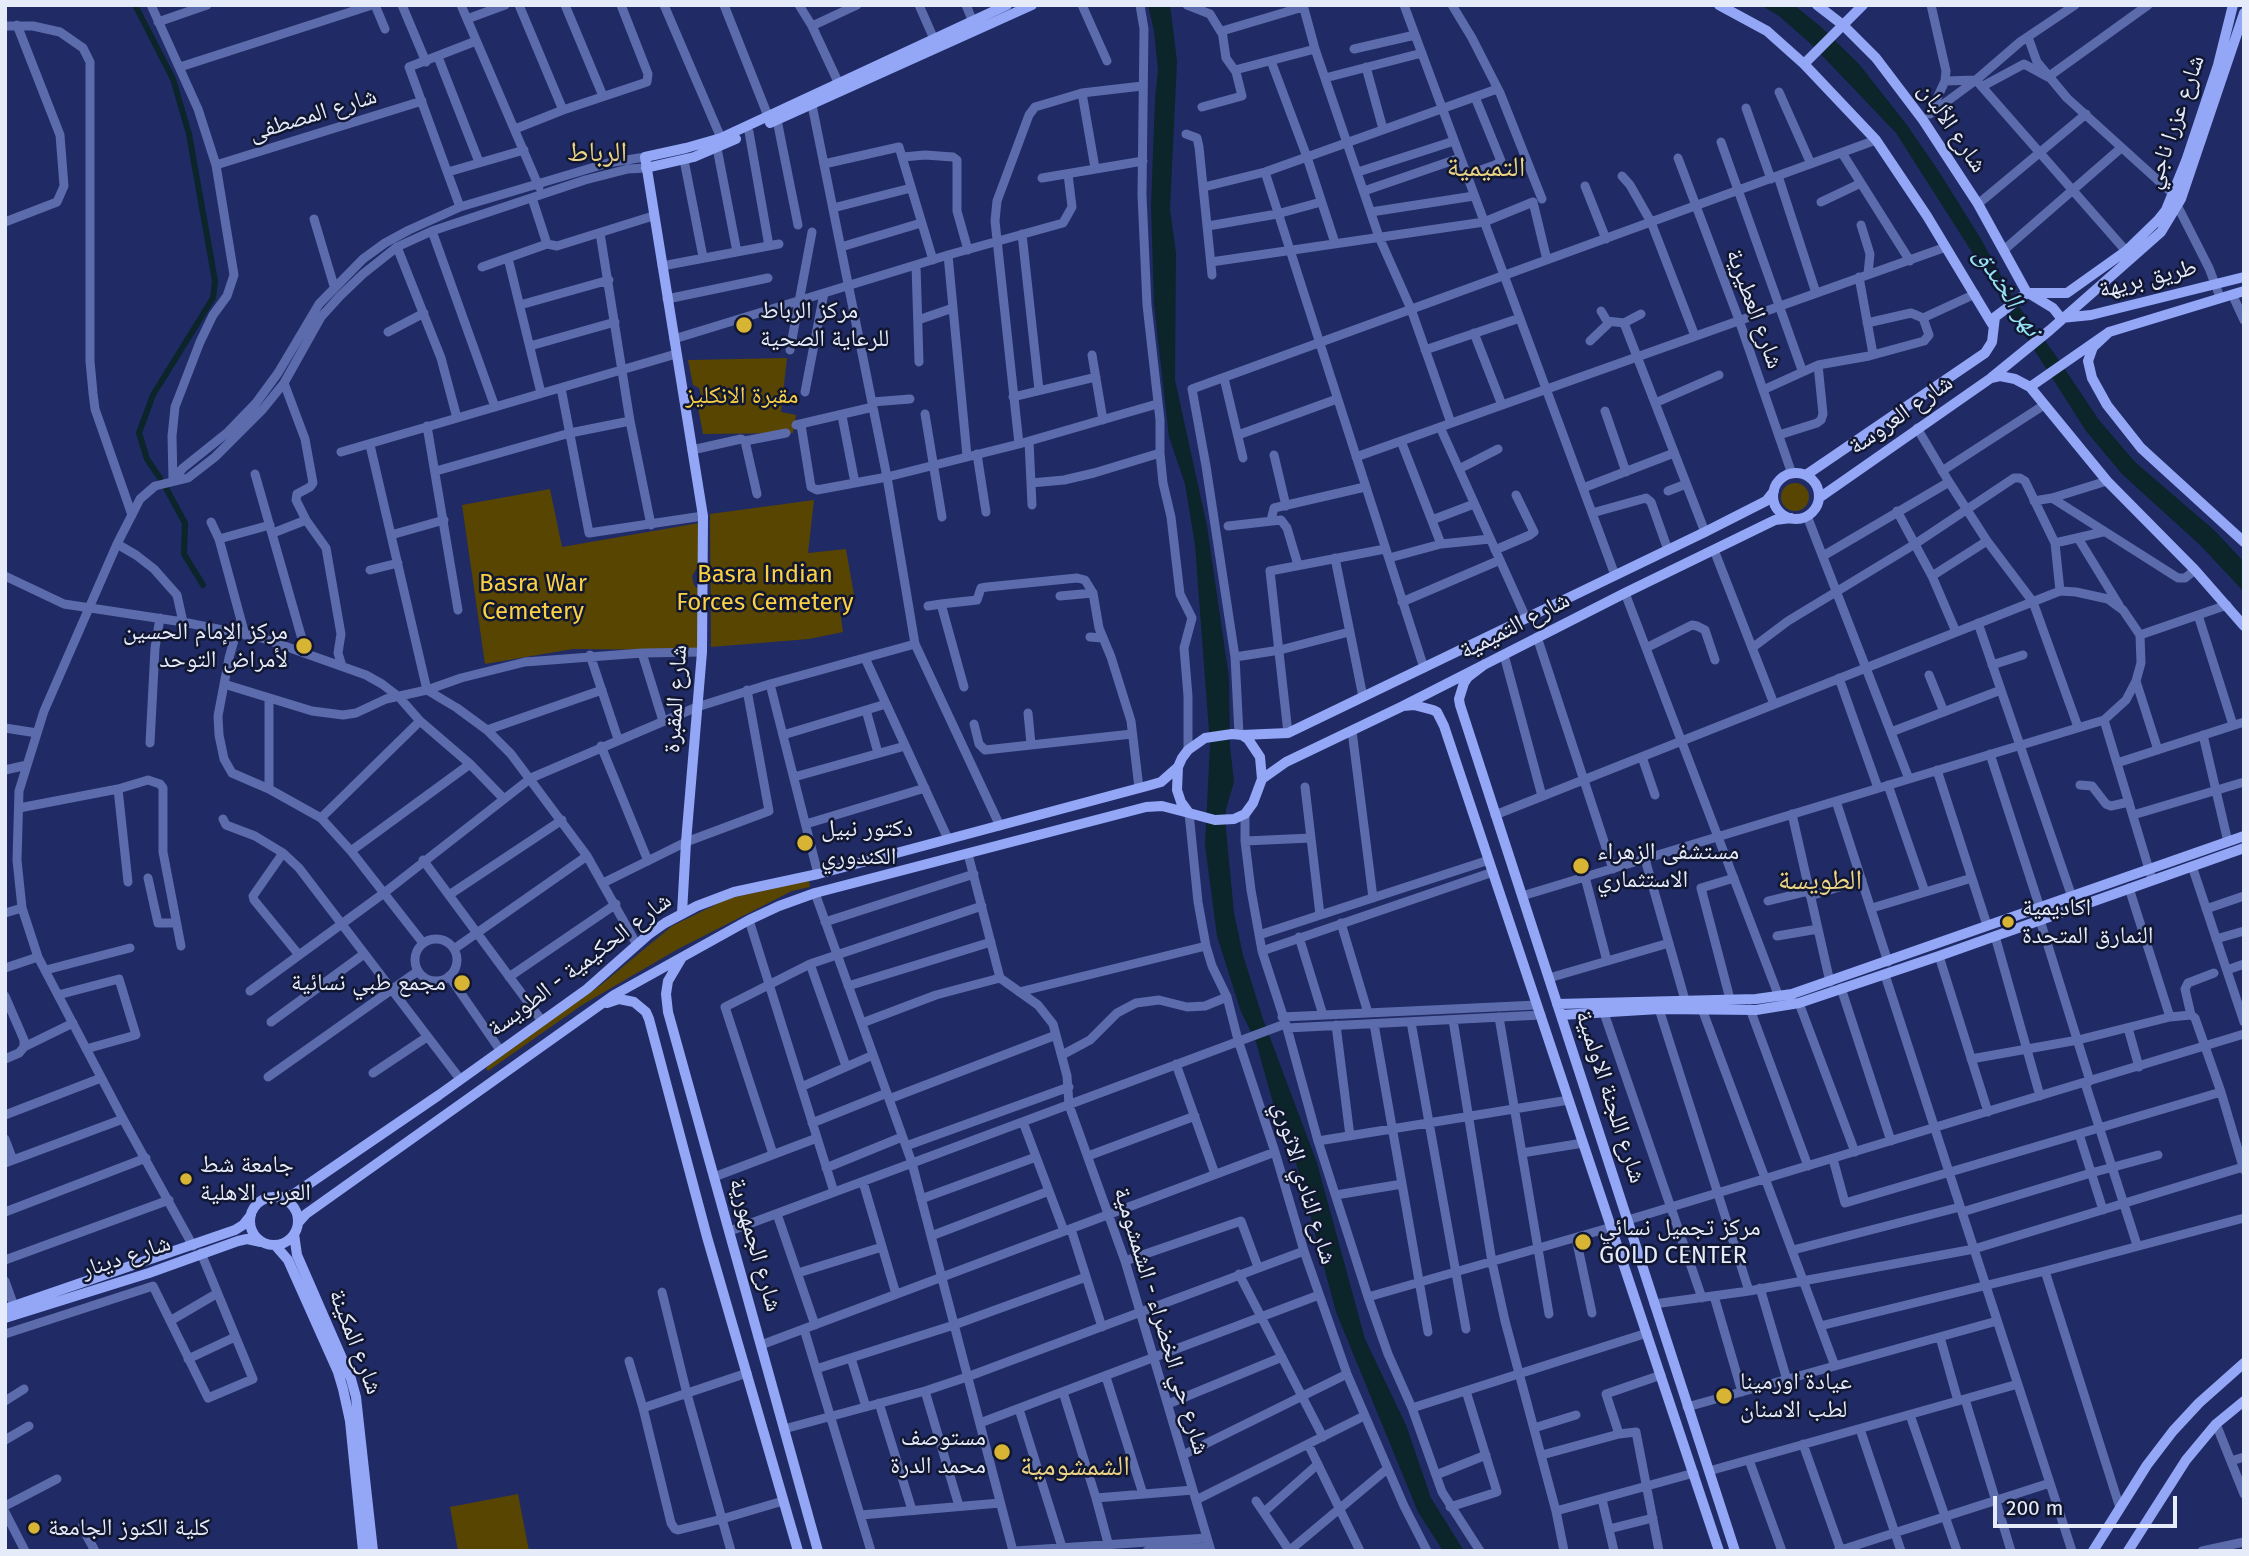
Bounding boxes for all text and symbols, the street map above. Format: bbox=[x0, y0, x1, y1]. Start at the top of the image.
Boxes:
street label: شارع عزرا ناجي bbox=[2139, 51, 2211, 193]
street label: شارع الألبان bbox=[1911, 78, 1993, 178]
street label: شارع المصطفى bbox=[246, 82, 380, 148]
district label: الرباط bbox=[567, 136, 627, 170]
district label: التميمية bbox=[1447, 151, 1525, 185]
water label: نهر الخندق bbox=[1967, 242, 2047, 342]
street label: شارع العطيرية bbox=[1719, 245, 1789, 373]
street label: طريق بريهة bbox=[2096, 253, 2200, 305]
place label: مركز الرباط للرعاية الصحية bbox=[760, 297, 889, 353]
marker: مركز الرباط للرعاية الصحية bbox=[734, 315, 754, 335]
street label: شارع العروسة bbox=[1843, 369, 1959, 461]
park label: مقبرة الانكليز bbox=[685, 382, 799, 410]
park label: Basra Indian Forces Cemetery bbox=[676, 561, 854, 617]
park label: Basra War Cemetery bbox=[479, 570, 587, 626]
street label: شارع التميمية bbox=[1455, 586, 1575, 666]
place label: مركز الإمام الحسين لأمراض التوحد bbox=[123, 618, 288, 674]
marker: مركز الإمام الحسين لأمراض التوحد bbox=[294, 636, 314, 656]
street label: شارع المقبرة bbox=[658, 644, 694, 754]
place label: دكتور نبيل الكندوري bbox=[821, 815, 913, 871]
marker: دكتور نبيل الكندوري bbox=[795, 833, 815, 853]
place label: مستشفى الزهراء الاستثماري bbox=[1597, 838, 1739, 894]
marker: مستشفى الزهراء الاستثماري bbox=[1571, 856, 1591, 876]
district label: الطويسة bbox=[1778, 864, 1862, 898]
street label: شارع الحكيمية - الطويسة bbox=[483, 887, 677, 1043]
place label: اكاديمية النمارق المتحدة bbox=[2022, 894, 2153, 950]
marker: اكاديمية النمارق المتحدة bbox=[2000, 914, 2016, 930]
place label: مجمع طبي نسائية bbox=[291, 969, 446, 997]
marker: مجمع طبي نسائية bbox=[452, 973, 472, 993]
street label: شارع اللجنة الاولمبية bbox=[1569, 1007, 1651, 1187]
street label: شارع النادي الاثوري bbox=[1266, 1098, 1342, 1268]
place label: جامعة شط العرب الاهلية bbox=[200, 1151, 311, 1207]
marker: جامعة شط العرب الاهلية bbox=[178, 1171, 194, 1187]
street label: شارع الجمهورية bbox=[722, 1175, 788, 1315]
street label: شارع حي الخضراء - الشمشومية bbox=[1107, 1184, 1215, 1458]
place label: مركز تجميل نسائي GOLD CENTER bbox=[1599, 1214, 1761, 1270]
street label: شارع دينار bbox=[78, 1229, 174, 1285]
marker: مركز تجميل نسائي GOLD CENTER bbox=[1573, 1232, 1593, 1252]
street label: شارع المكينة bbox=[322, 1285, 388, 1399]
place label: عيادة اورمينا لطب الاسنان bbox=[1740, 1368, 1852, 1424]
marker: عيادة اورمينا لطب الاسنان bbox=[1714, 1386, 1734, 1406]
place label: مستوصف محمد الدرة bbox=[890, 1424, 986, 1480]
marker: مستوصف محمد الدرة bbox=[992, 1442, 1012, 1462]
district label: الشمشومية bbox=[1020, 1450, 1130, 1484]
scale bar bbox=[1997, 1482, 2181, 1526]
text: 200 m bbox=[2006, 1495, 2063, 1521]
place label: كلية الكنوز الجامعة bbox=[48, 1514, 210, 1542]
marker: كلية الكنوز الجامعة bbox=[26, 1520, 42, 1536]

